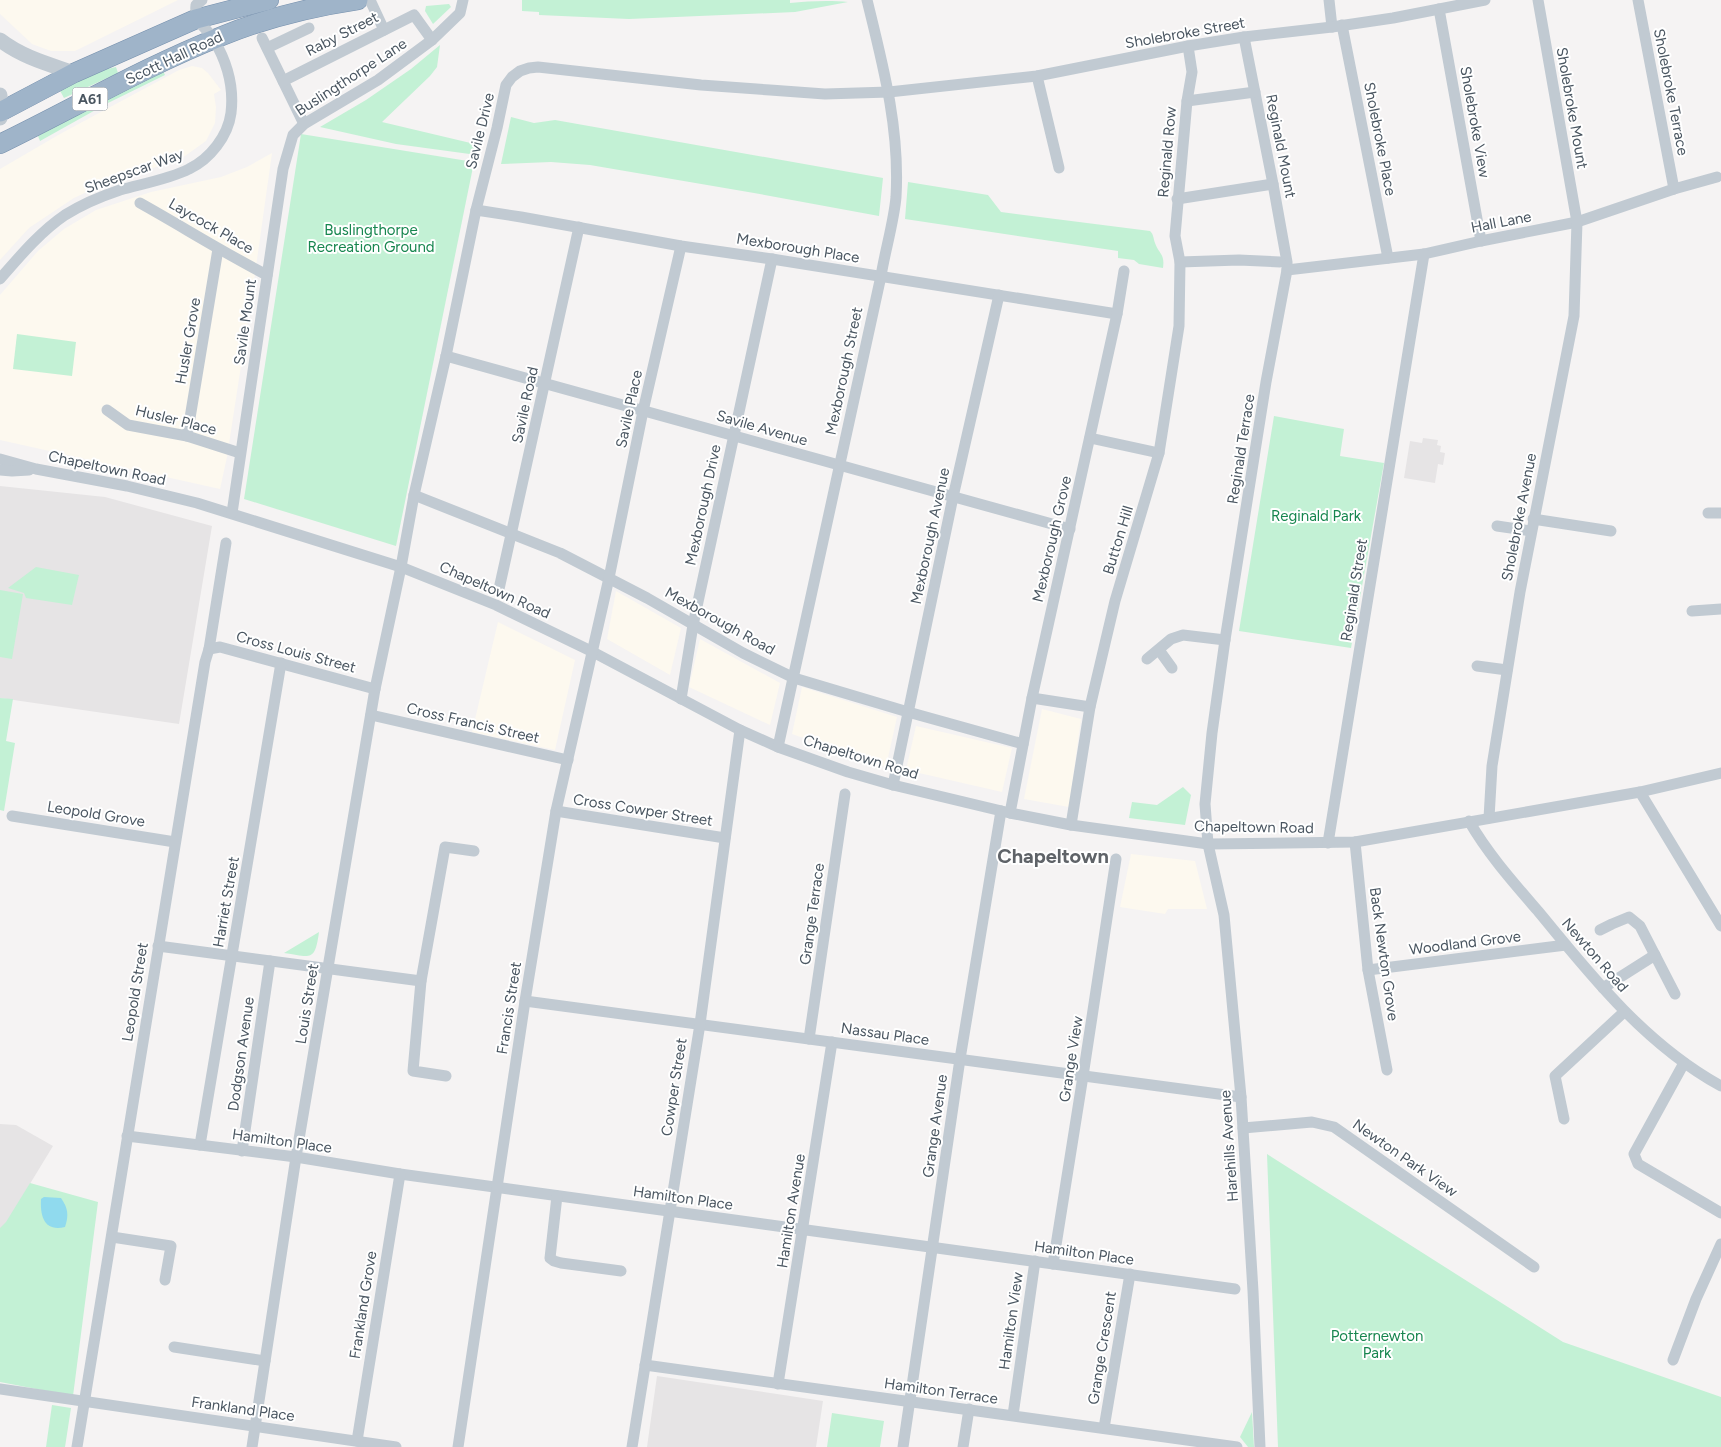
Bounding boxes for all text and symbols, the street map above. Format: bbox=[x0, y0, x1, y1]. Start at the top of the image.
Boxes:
street label: Raby Street bbox=[303, 8, 382, 60]
street label: Sholebroke Street bbox=[1124, 14, 1247, 52]
street label: Sholebroke Terrace bbox=[1650, 27, 1692, 157]
street label: Scott Hall Road bbox=[123, 28, 225, 88]
street label: Buslingthorpe Lane bbox=[292, 34, 410, 120]
street label: Sholebroke Mount bbox=[1552, 46, 1592, 171]
street label: Sholebroke View bbox=[1456, 65, 1494, 179]
street label: Sholebroke Place bbox=[1360, 81, 1400, 197]
road number: A61 bbox=[72, 88, 108, 110]
street label: Savile Drive bbox=[462, 91, 498, 171]
street label: Reginald Mount bbox=[1262, 93, 1300, 200]
street label: Reginald Row bbox=[1154, 105, 1180, 198]
street label: Sheepscar Way bbox=[82, 145, 186, 197]
street label: Laycock Place bbox=[165, 194, 257, 258]
street label: Hall Lane bbox=[1469, 207, 1533, 237]
park label: Buslingthorpe Recreation Ground bbox=[307, 221, 435, 256]
street label: Mexborough Place bbox=[735, 229, 861, 267]
street label: Savile Mount bbox=[230, 277, 260, 366]
street label: Husler Grove bbox=[172, 296, 204, 386]
street label: Mexborough Street bbox=[822, 305, 866, 437]
street label: Savile Road bbox=[508, 365, 542, 445]
street label: Savile Place bbox=[612, 368, 646, 450]
street label: Reginald Terrace bbox=[1223, 393, 1259, 505]
street label: Husler Place bbox=[134, 401, 218, 439]
street label: Savile Avenue bbox=[714, 406, 810, 450]
street label: Mexborough Drive bbox=[681, 443, 725, 567]
street label: Chapeltown Road bbox=[47, 447, 167, 489]
street label: Sholebroke Avenue bbox=[1498, 451, 1540, 583]
street label: Mexborough Avenue bbox=[907, 466, 953, 606]
street label: Mexborough Grove bbox=[1029, 474, 1075, 604]
street label: Button Hill bbox=[1099, 503, 1137, 577]
park label: Reginald Park bbox=[1271, 507, 1362, 525]
street label: Reginald Street bbox=[1337, 537, 1371, 643]
street label: Chapeltown Road bbox=[437, 557, 553, 623]
street label: Mexborough Road bbox=[662, 583, 778, 659]
street label: Cross Louis Street bbox=[234, 627, 358, 677]
street label: Cross Francis Street bbox=[405, 699, 541, 747]
street label: Chapeltown Road bbox=[801, 731, 921, 783]
street label: Cross Cowper Street bbox=[572, 790, 714, 830]
street label: Leopold Grove bbox=[46, 797, 146, 831]
street label: Chapeltown Road bbox=[1194, 817, 1314, 837]
district label: Chapeltown bbox=[997, 844, 1109, 868]
street label: Harriet Street bbox=[209, 855, 243, 949]
street label: Grange Terrace bbox=[796, 862, 828, 966]
street label: Back Newton Grove bbox=[1366, 886, 1402, 1022]
street label: Newton Road bbox=[1558, 914, 1632, 996]
street label: Woodland Grove bbox=[1408, 927, 1522, 959]
street label: Leopold Street bbox=[118, 941, 152, 1043]
street label: Francis Street bbox=[493, 960, 525, 1056]
street label: Louis Street bbox=[292, 962, 322, 1045]
street label: Dodgson Avenue bbox=[224, 996, 258, 1112]
street label: Grange View bbox=[1055, 1014, 1087, 1103]
street label: Nassau Place bbox=[840, 1019, 930, 1049]
street label: Cowper Street bbox=[657, 1036, 691, 1137]
street label: Grange Avenue bbox=[919, 1073, 951, 1179]
street label: Harehills Avenue bbox=[1216, 1089, 1242, 1203]
street label: Newton Park View bbox=[1349, 1115, 1461, 1201]
street label: Hamilton Place bbox=[231, 1125, 333, 1157]
street label: Hamilton Avenue bbox=[773, 1153, 809, 1269]
street label: Hamilton Place bbox=[632, 1182, 734, 1214]
street label: Hamilton Place bbox=[1033, 1237, 1135, 1269]
street label: Frankland Grove bbox=[346, 1250, 380, 1360]
street label: Hamilton View bbox=[995, 1271, 1027, 1371]
street label: Grange Crescent bbox=[1084, 1290, 1120, 1406]
park label: Potternewton Park bbox=[1331, 1327, 1423, 1362]
street label: Hamilton Terrace bbox=[883, 1374, 999, 1408]
street label: Frankland Place bbox=[190, 1393, 296, 1425]

